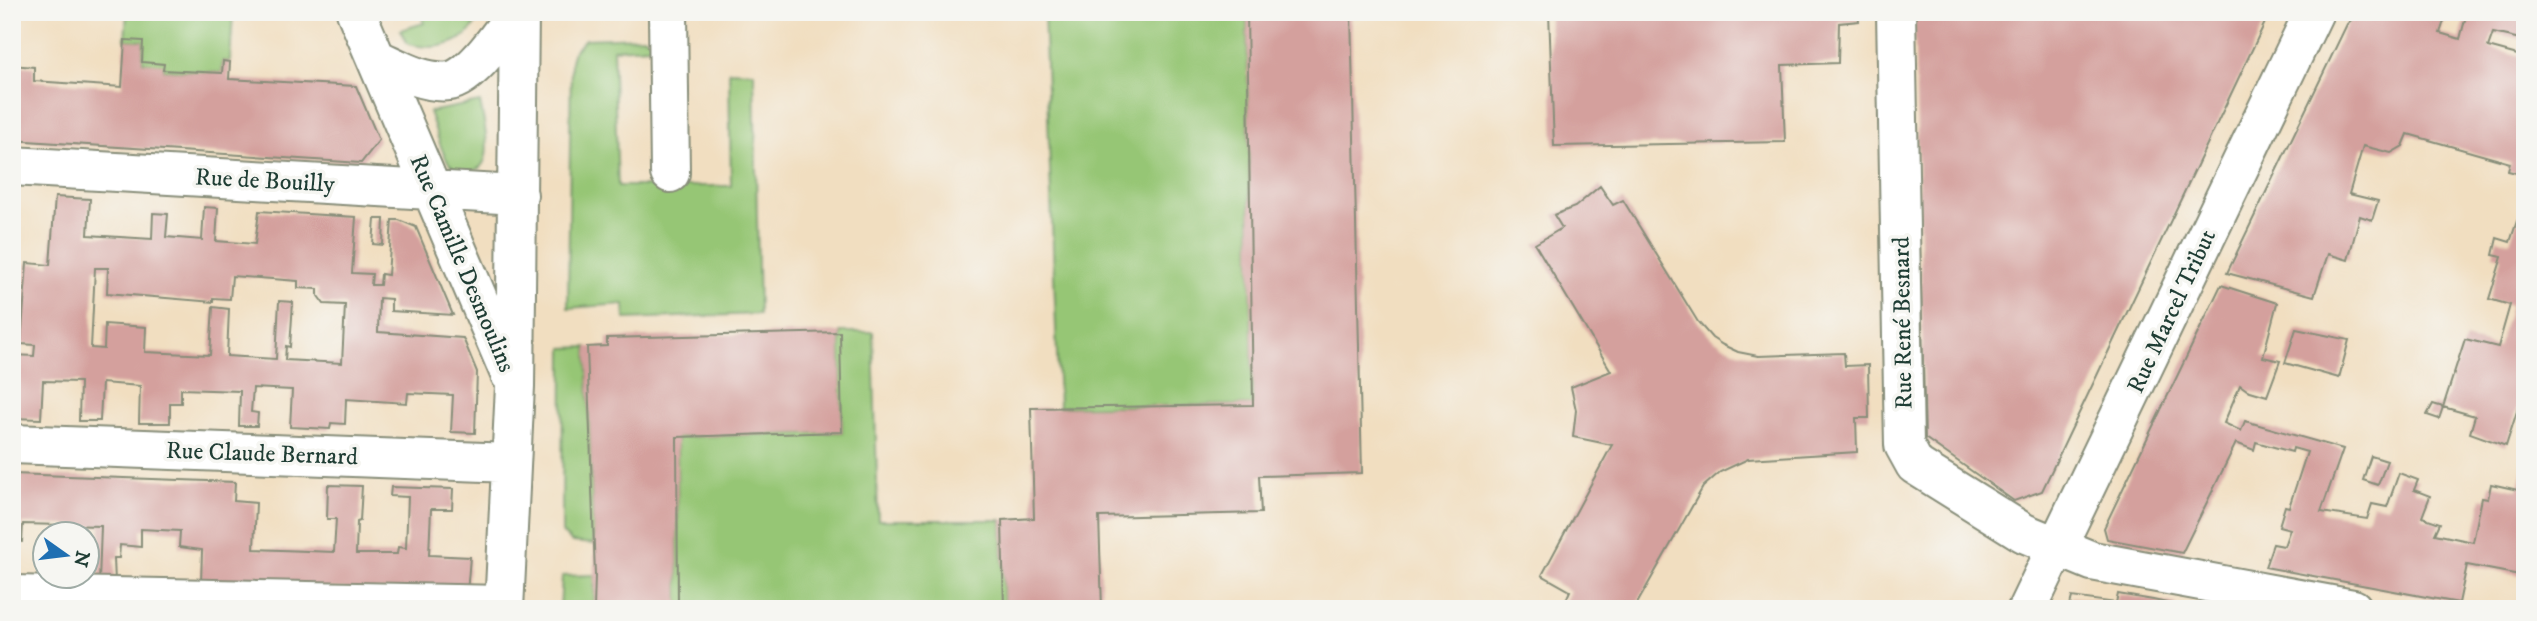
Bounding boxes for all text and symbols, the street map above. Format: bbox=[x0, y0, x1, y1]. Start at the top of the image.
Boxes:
street label: Rue Camille Desmoulins bbox=[403, 150, 521, 377]
street label: Rue de Bouilly bbox=[194, 162, 336, 200]
street label: Rue Marcel Tribut bbox=[2121, 224, 2223, 398]
street label: Rue René Besnard bbox=[1886, 236, 1920, 410]
street label: Rue Claude Bernard bbox=[165, 436, 359, 472]
north arrow bbox=[32, 520, 102, 590]
text: N bbox=[68, 548, 94, 569]

